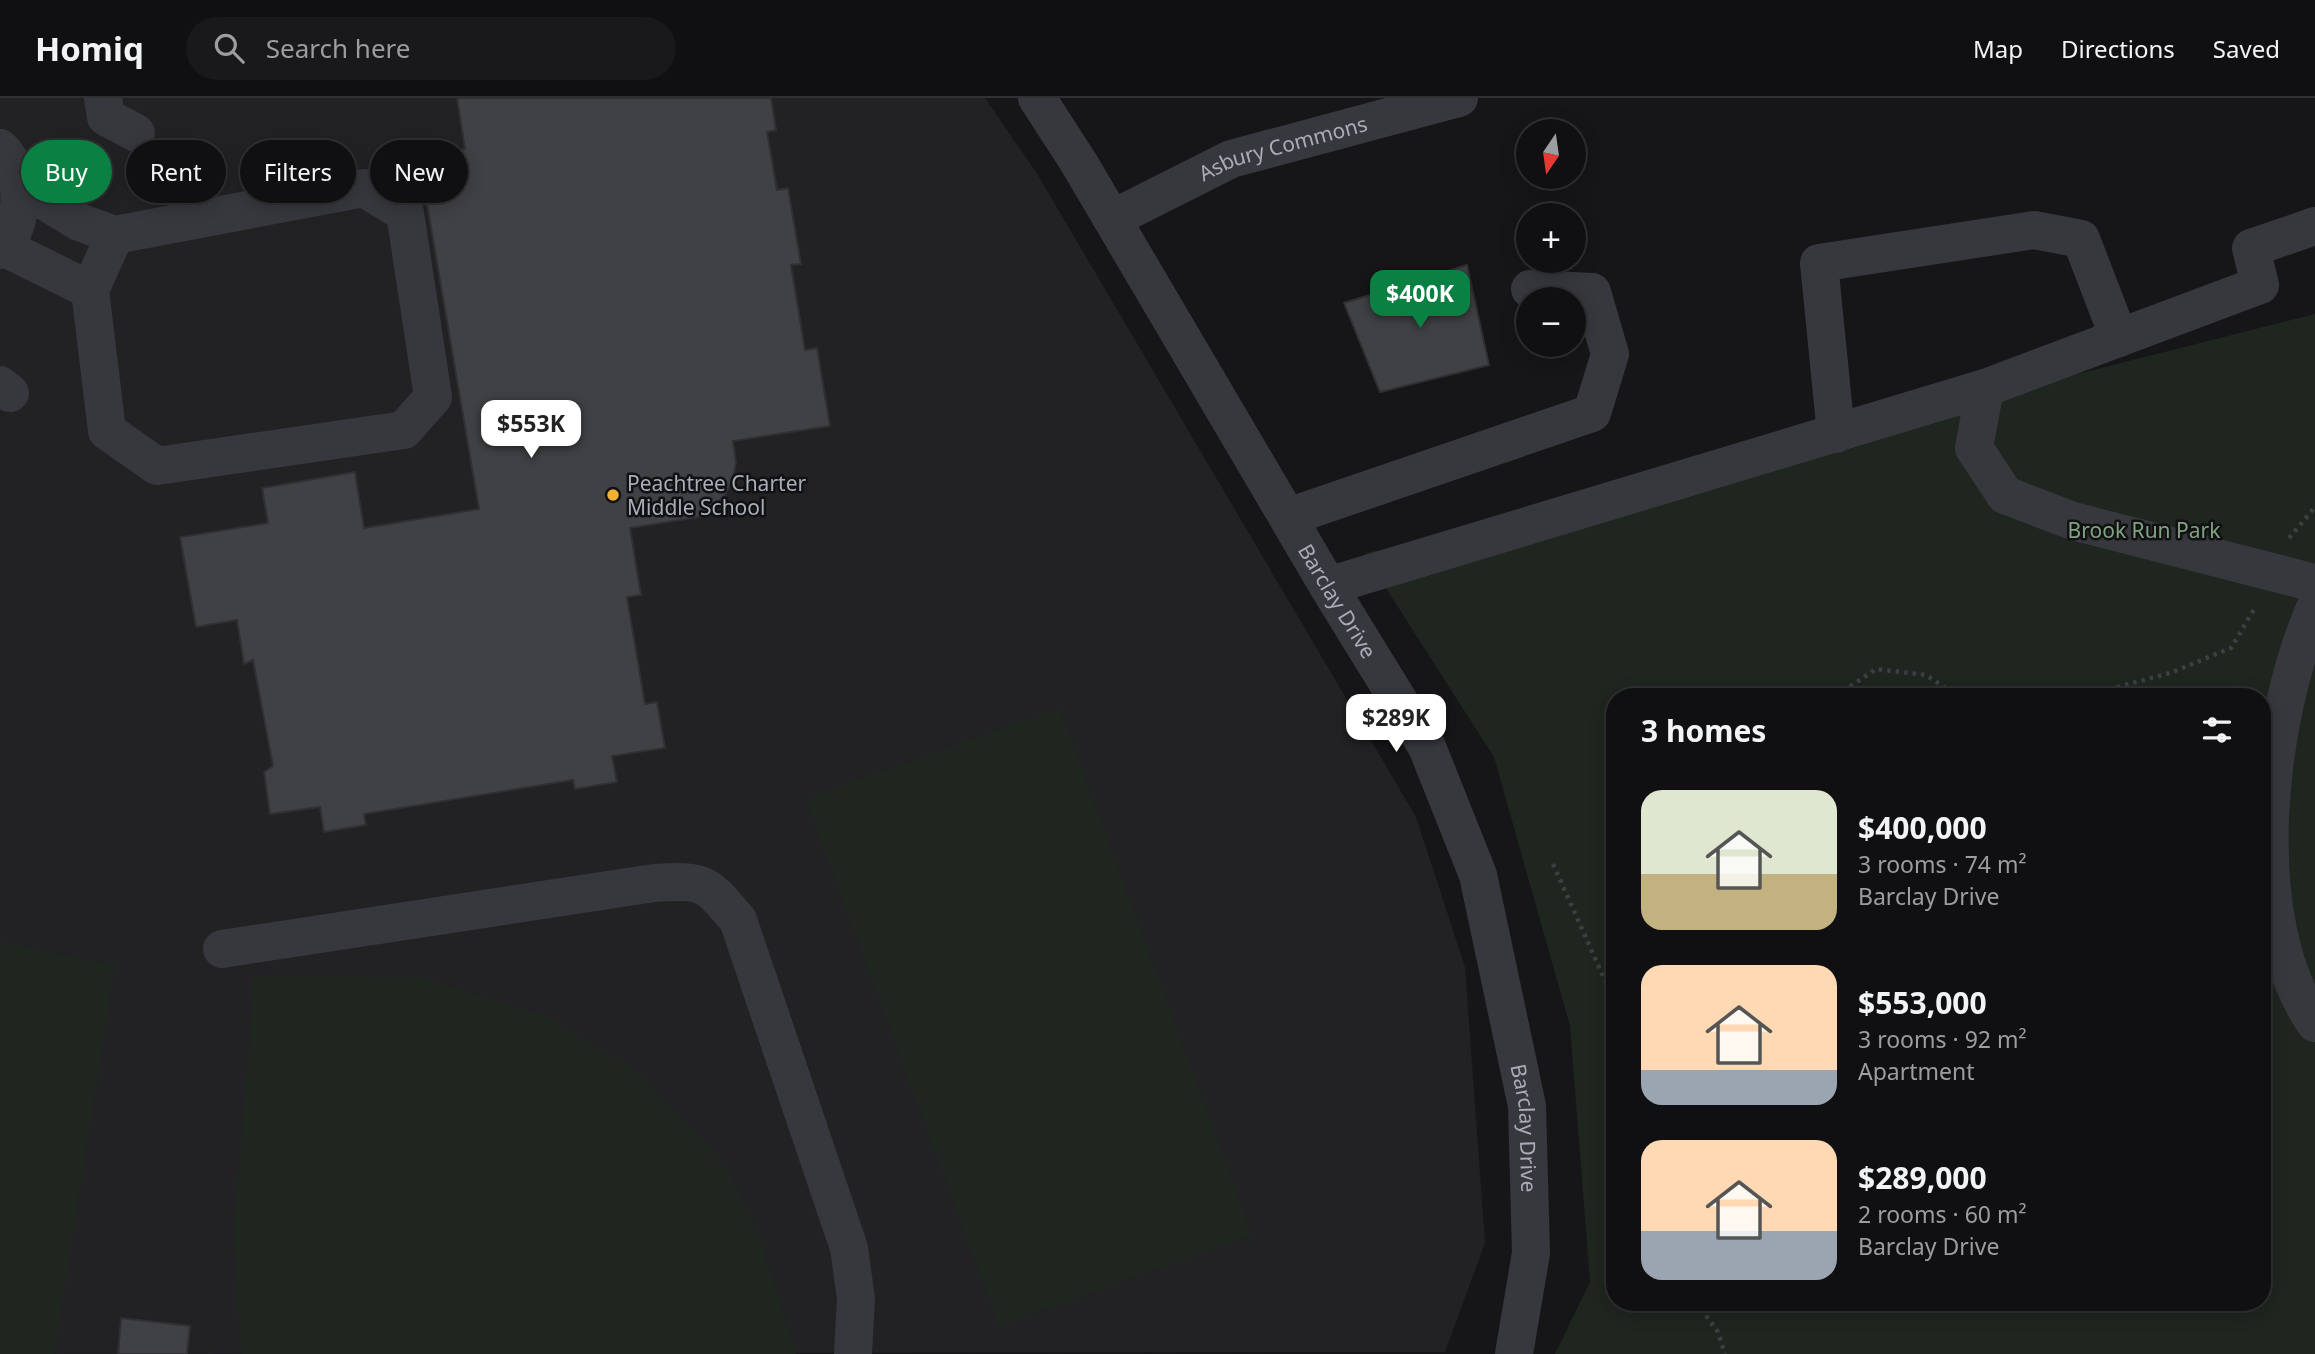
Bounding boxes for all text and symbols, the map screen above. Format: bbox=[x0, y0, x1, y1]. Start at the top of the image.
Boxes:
search box bbox=[186, 17, 676, 80]
text: Homiq bbox=[35, 26, 144, 71]
icon: search bbox=[210, 29, 248, 67]
text: Search here bbox=[266, 30, 410, 66]
text: Map bbox=[1973, 32, 2023, 65]
text: Directions bbox=[2061, 32, 2175, 65]
text: Saved bbox=[2213, 32, 2280, 65]
street label: Asbury Commons bbox=[1194, 109, 1370, 187]
north arrow bbox=[1516, 119, 1586, 189]
map controls bbox=[1516, 119, 1586, 357]
chip: Buy bbox=[21, 140, 112, 203]
chip: Rent bbox=[126, 140, 226, 203]
chip: Filters bbox=[240, 140, 356, 203]
chip: New bbox=[370, 140, 468, 203]
button: + bbox=[1516, 203, 1586, 273]
pin: $400K bbox=[1371, 271, 1469, 330]
text: $400K bbox=[1386, 277, 1454, 309]
button: − bbox=[1516, 287, 1586, 357]
pin: $553K bbox=[482, 400, 580, 460]
text: $553K bbox=[497, 407, 565, 439]
place label: Peachtree Charter Middle School bbox=[627, 469, 806, 521]
marker: Peachtree Charter Middle School bbox=[605, 487, 621, 503]
park label: Brook Run Park bbox=[2068, 516, 2221, 544]
street label: Barclay Drive bbox=[1292, 539, 1383, 663]
pin: $289K bbox=[1347, 694, 1445, 754]
text: $289K bbox=[1362, 701, 1430, 733]
text: 3 homes bbox=[1641, 710, 1766, 751]
icon: filters bbox=[2198, 711, 2236, 749]
text: $400,000 bbox=[1858, 807, 1987, 848]
icon: home bbox=[1697, 818, 1781, 902]
text: 3 rooms · 74 m² bbox=[1858, 848, 2027, 880]
text: Barclay Drive bbox=[1858, 880, 1999, 912]
text: $553,000 bbox=[1858, 982, 1987, 1023]
icon: home bbox=[1697, 993, 1781, 1077]
text: 3 rooms · 92 m² bbox=[1858, 1023, 2027, 1055]
text: Apartment bbox=[1858, 1055, 1975, 1087]
street label: Barclay Drive bbox=[1504, 1061, 1543, 1193]
text: $289,000 bbox=[1858, 1157, 1987, 1198]
icon: home bbox=[1697, 1168, 1781, 1252]
text: 2 rooms · 60 m² bbox=[1858, 1198, 2027, 1230]
text: Barclay Drive bbox=[1858, 1230, 1999, 1262]

